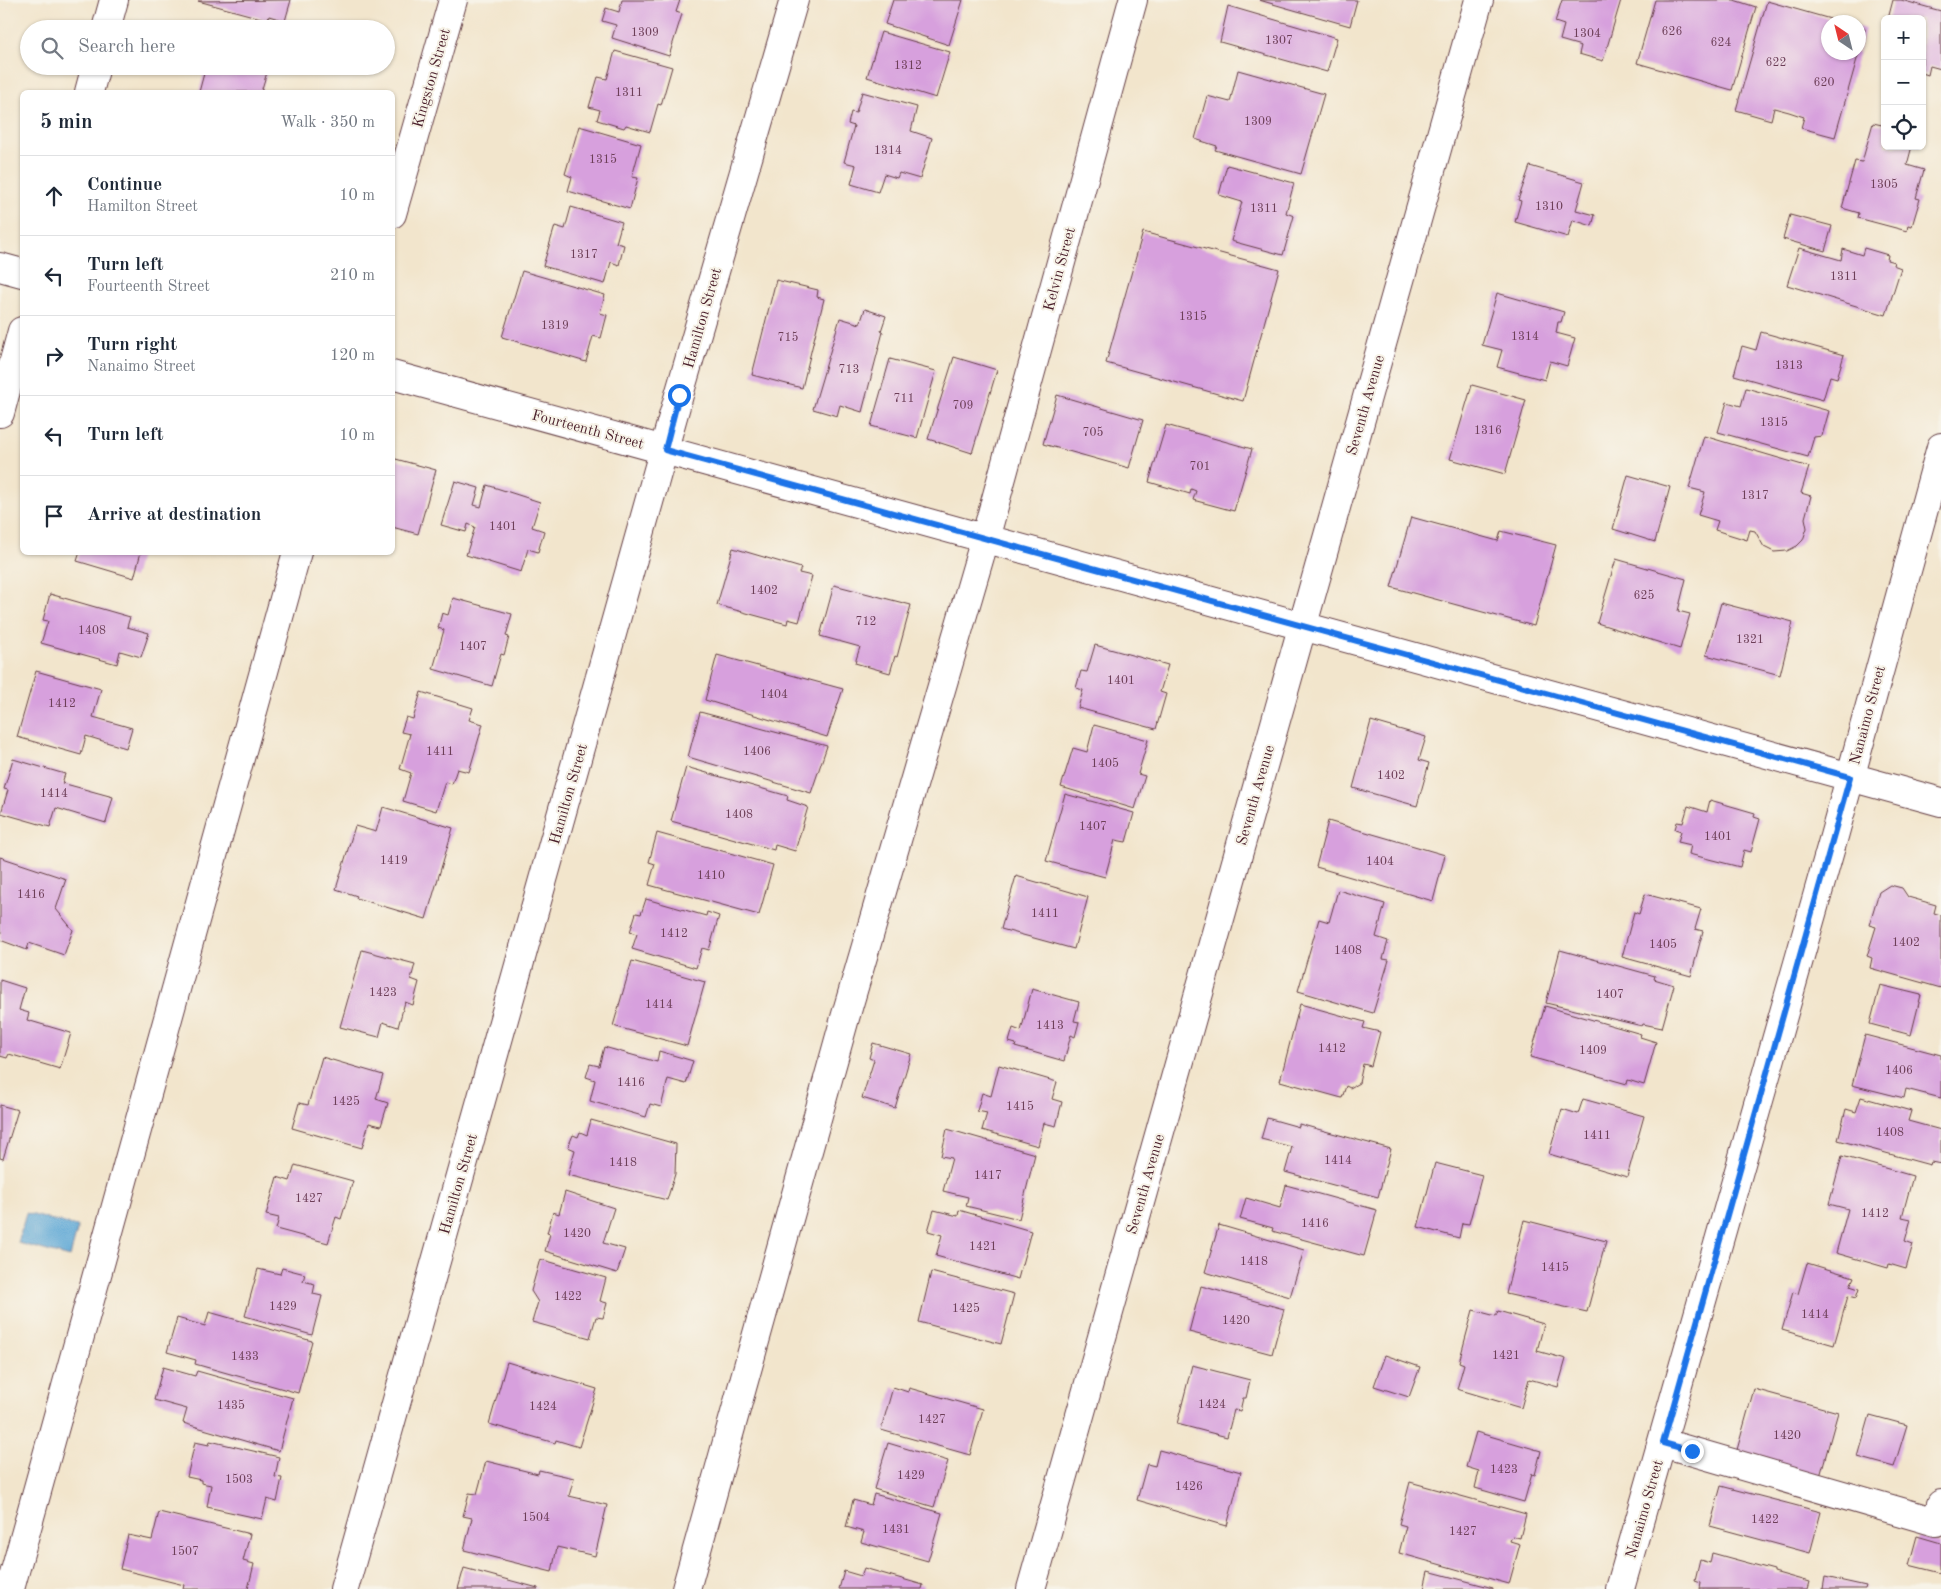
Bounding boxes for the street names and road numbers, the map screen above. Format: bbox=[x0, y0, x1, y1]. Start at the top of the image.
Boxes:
street label: Kingston Street bbox=[411, 27, 454, 130]
street label: Kelvin Street bbox=[1042, 226, 1079, 313]
street label: Hamilton Street bbox=[682, 266, 725, 370]
street label: Seventh Avenue bbox=[1345, 353, 1388, 457]
street label: Fourteenth Street bbox=[530, 408, 645, 453]
street label: Nanaimo Street bbox=[1848, 664, 1889, 767]
street label: Hamilton Street bbox=[548, 742, 591, 846]
street label: Seventh Avenue bbox=[1235, 743, 1278, 847]
street label: Hamilton Street bbox=[438, 1132, 481, 1236]
street label: Seventh Avenue bbox=[1125, 1132, 1168, 1236]
street label: Nanaimo Street bbox=[1624, 1458, 1667, 1560]

